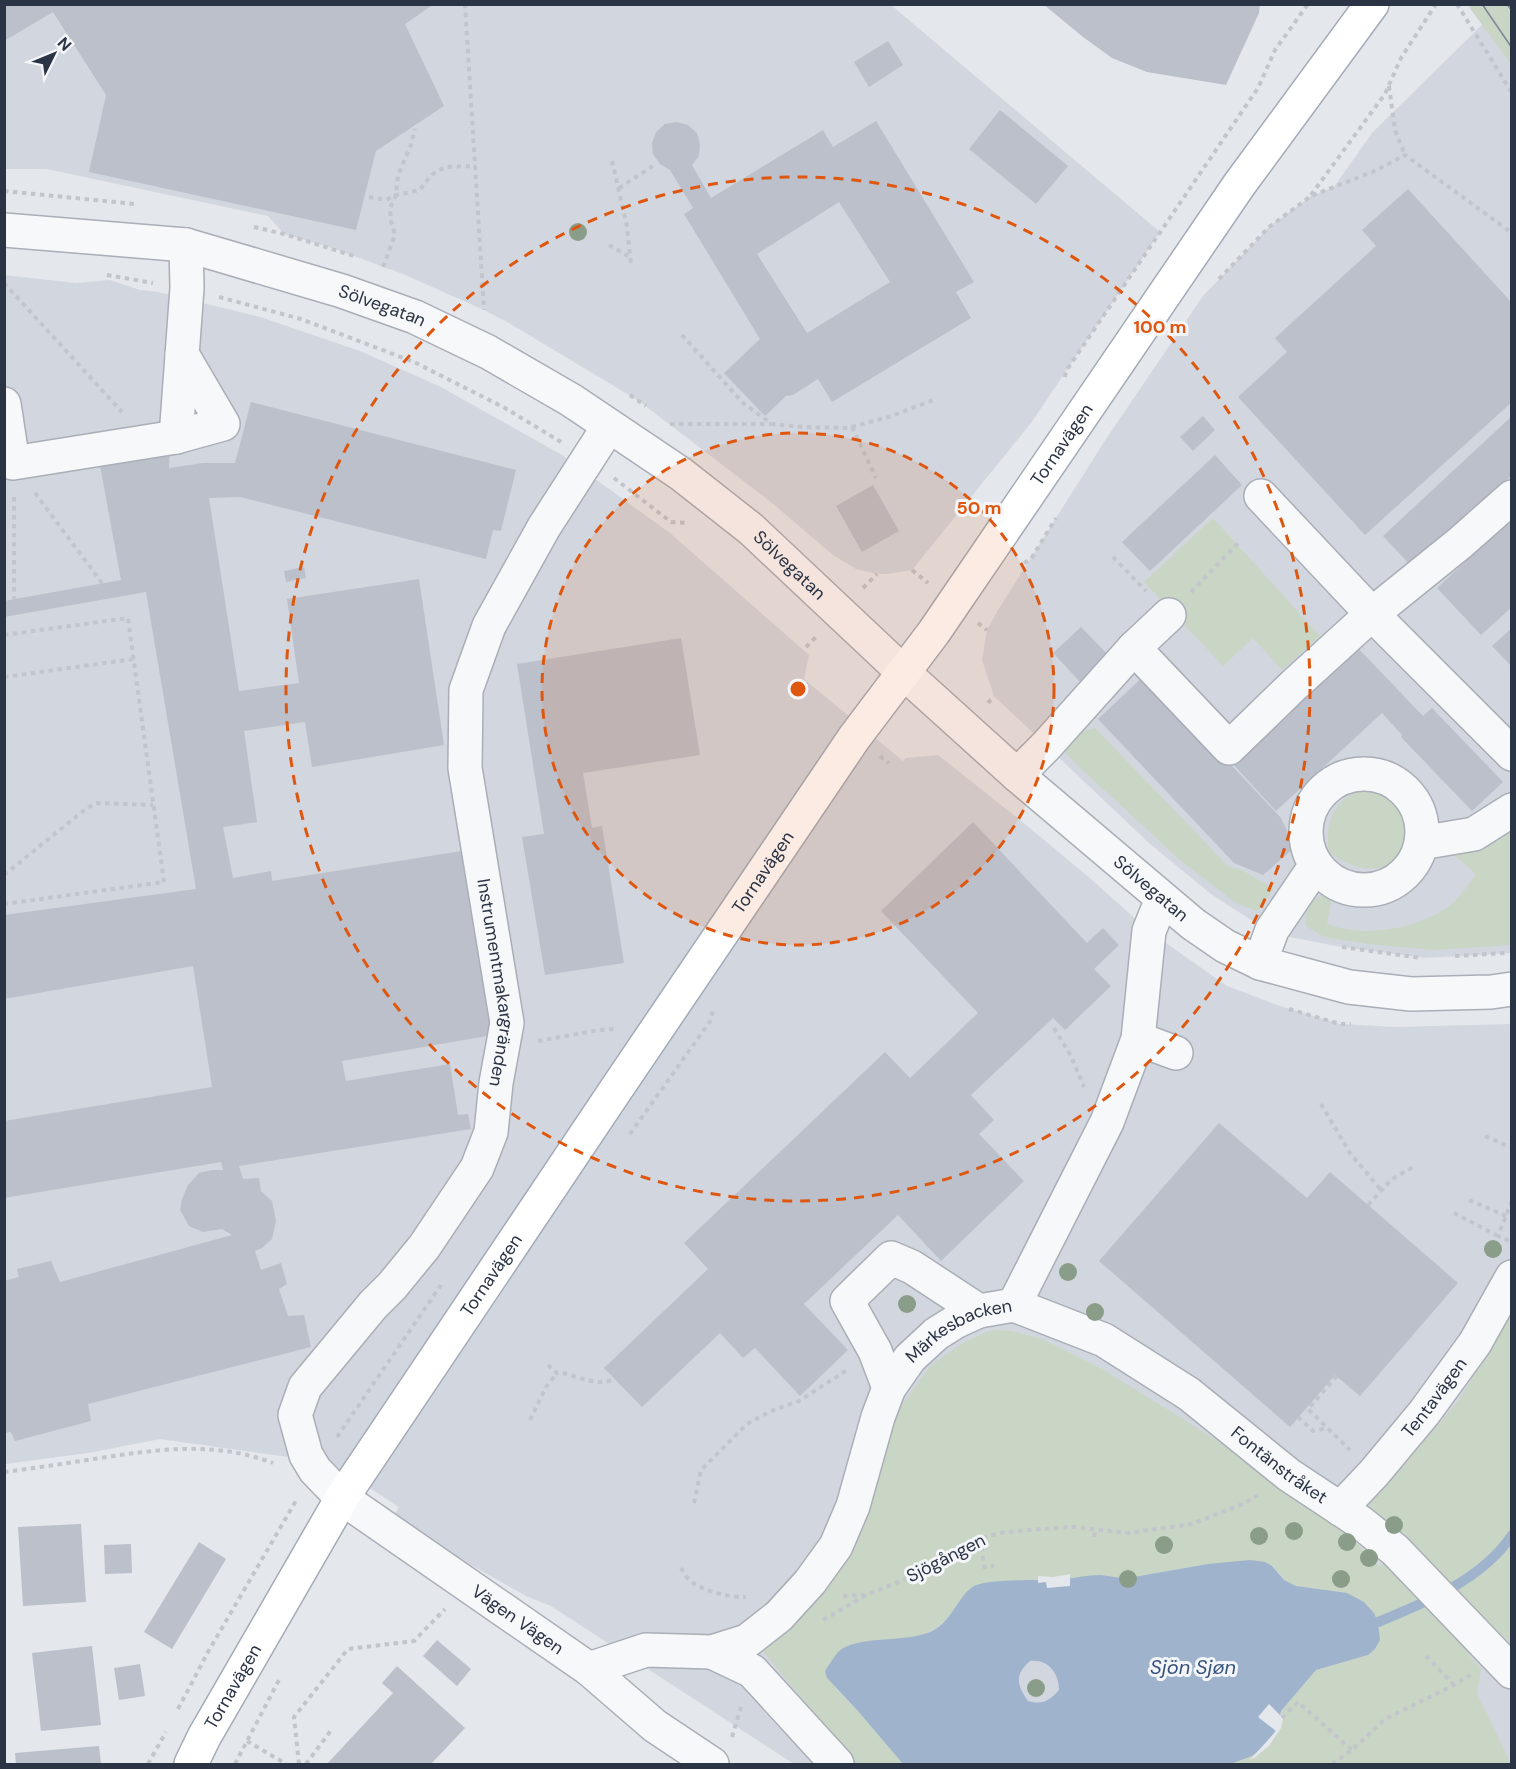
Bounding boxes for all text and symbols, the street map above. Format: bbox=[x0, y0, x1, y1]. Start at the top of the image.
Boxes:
north arrow bbox=[24, 24, 84, 84]
text: N bbox=[53, 33, 76, 56]
street label: Sölvegatan bbox=[335, 279, 430, 333]
text: 100 m bbox=[1133, 315, 1187, 339]
street label: Tornavägen bbox=[1025, 399, 1098, 490]
text: 50 m bbox=[956, 496, 1002, 520]
street label: Sölvegatan bbox=[748, 525, 831, 605]
centre of rings bbox=[788, 679, 808, 699]
street label: Tornavägen bbox=[726, 826, 799, 918]
street label: Sölvegatan bbox=[1108, 850, 1193, 927]
street label: Instrumentmakargränden bbox=[471, 877, 520, 1089]
street label: Tornavägen bbox=[455, 1229, 528, 1321]
street label: Märkesbacken bbox=[900, 1294, 1014, 1368]
street label: Tentavägen bbox=[1396, 1353, 1472, 1443]
street label: Fontänstråket bbox=[1226, 1421, 1332, 1509]
street label: Sjögången bbox=[902, 1528, 990, 1588]
street label: Vägen Vägen bbox=[467, 1579, 569, 1660]
street label: Tornavägen bbox=[199, 1640, 267, 1734]
water label: Sjön Sjøn bbox=[1150, 1654, 1236, 1680]

